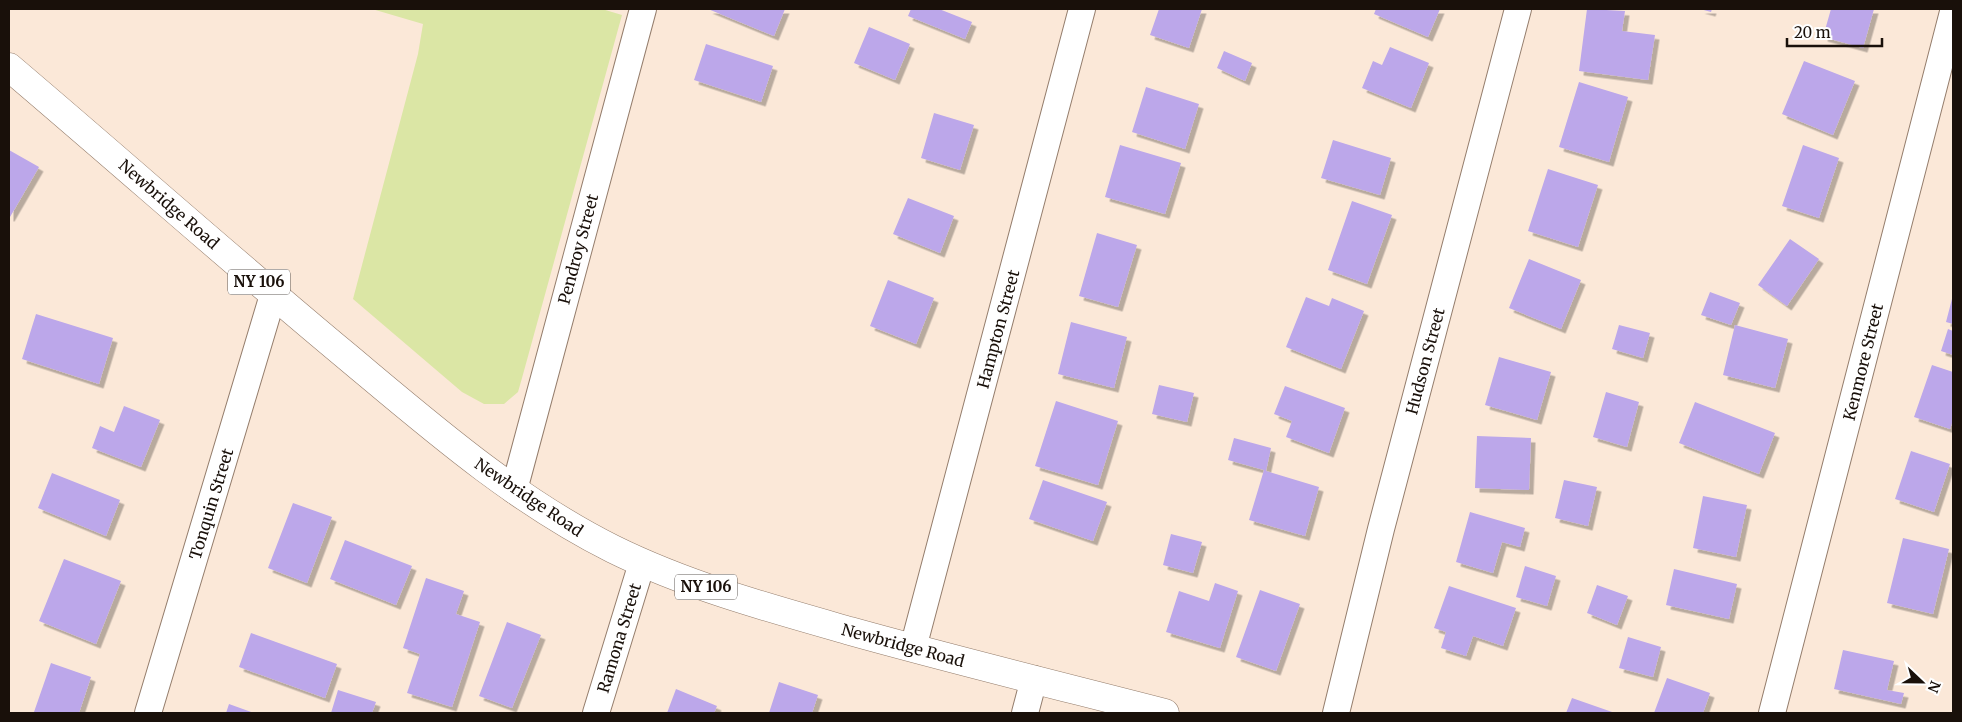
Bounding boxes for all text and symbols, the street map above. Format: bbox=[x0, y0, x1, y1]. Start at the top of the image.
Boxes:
scale bar bbox=[1787, 15, 1882, 47]
text: 20 m bbox=[1794, 23, 1831, 42]
street label: Newbridge Road bbox=[115, 155, 223, 253]
street label: Pendroy Street bbox=[554, 191, 603, 306]
street label: Hampton Street bbox=[973, 267, 1024, 391]
road number: NY 106 bbox=[228, 270, 290, 294]
street label: Kenmore Street bbox=[1839, 301, 1887, 423]
street label: Hudson Street bbox=[1401, 305, 1449, 416]
street label: Tonquin Street bbox=[185, 445, 238, 562]
street label: Newbridge Road bbox=[471, 453, 587, 541]
road number: NY 106 bbox=[675, 574, 737, 600]
street label: Ramona Street bbox=[593, 580, 645, 695]
street label: Newbridge Road bbox=[839, 619, 967, 671]
north arrow bbox=[1897, 657, 1947, 707]
text: N bbox=[1924, 678, 1944, 695]

